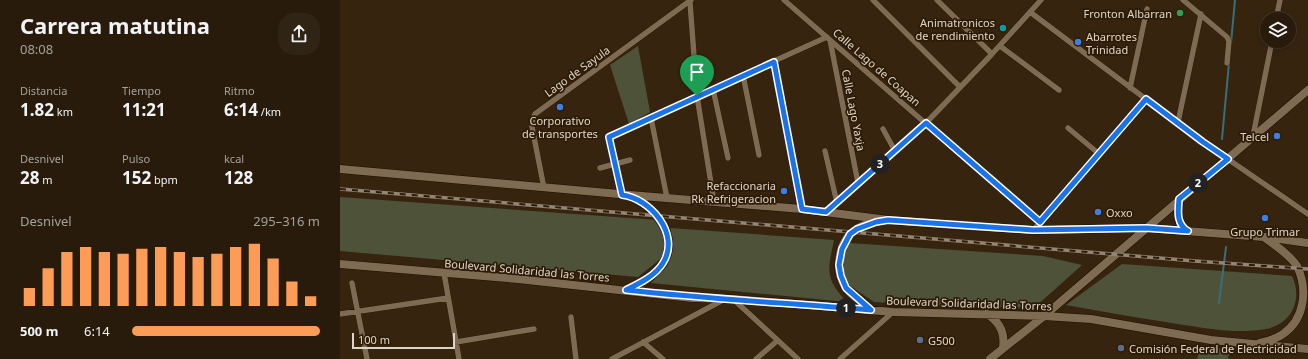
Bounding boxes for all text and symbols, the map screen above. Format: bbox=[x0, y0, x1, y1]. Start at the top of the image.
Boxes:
place label: Fronton Albarran bbox=[1084, 6, 1172, 21]
marker: Fronton Albarran bbox=[1175, 8, 1185, 18]
text: Carrera matutina bbox=[20, 10, 210, 40]
map controls bbox=[1260, 12, 1296, 48]
button: layers bbox=[1260, 12, 1296, 48]
button: share bbox=[278, 13, 320, 55]
place label: Animatronicos de rendimiento bbox=[915, 15, 995, 43]
marker: Animatronicos de rendimiento bbox=[998, 23, 1008, 33]
street label: Calle Lago de Coapan bbox=[830, 25, 924, 109]
place label: Abarrotes Trinidad bbox=[1086, 29, 1137, 57]
marker: Abarrotes Trinidad bbox=[1073, 37, 1083, 47]
text: 08:08 bbox=[20, 40, 53, 58]
street label: Lago de Sayula bbox=[541, 42, 613, 100]
pin bbox=[680, 55, 714, 96]
icon: arrive bbox=[686, 61, 708, 83]
street label: Calle Lago Yaxja bbox=[839, 68, 869, 152]
text: Distancia bbox=[20, 83, 67, 98]
text: Tiempo bbox=[122, 83, 161, 98]
text: Ritmo bbox=[224, 83, 255, 98]
text: 1.82 bbox=[20, 98, 54, 121]
text: 11:21 bbox=[122, 98, 166, 121]
text: 6:14 bbox=[224, 98, 258, 121]
marker: Corporativo de transportes bbox=[555, 102, 565, 112]
text: km bbox=[54, 104, 73, 119]
text: /km bbox=[258, 104, 281, 119]
place label: Corporativo de transportes bbox=[522, 113, 598, 141]
place label: Telcel bbox=[1240, 129, 1269, 144]
marker: Telcel bbox=[1272, 131, 1282, 141]
text: Desnivel bbox=[20, 151, 64, 166]
text: Pulso bbox=[122, 151, 150, 166]
text: kcal bbox=[224, 151, 244, 166]
pin: 3 bbox=[870, 154, 890, 174]
text: 3 bbox=[877, 156, 883, 171]
text: 28 bbox=[20, 166, 39, 189]
text: 152 bbox=[122, 166, 151, 189]
text: 128 bbox=[224, 166, 253, 189]
text: m bbox=[39, 172, 53, 187]
text: bpm bbox=[151, 172, 178, 187]
pin: 2 bbox=[1188, 173, 1208, 193]
text: 2 bbox=[1195, 175, 1201, 190]
place label: Refaccionaria Rk Refrigeracion bbox=[691, 178, 776, 206]
marker: Refaccionaria Rk Refrigeracion bbox=[779, 186, 789, 196]
place label: Oxxo bbox=[1106, 205, 1133, 220]
marker: Oxxo bbox=[1093, 207, 1103, 217]
text: Desnivel bbox=[20, 212, 72, 230]
text: 295–316 m bbox=[253, 212, 320, 230]
marker: Grupo Trimar bbox=[1260, 213, 1270, 223]
place label: Grupo Trimar bbox=[1230, 224, 1300, 239]
street label: Boulevard Solidaridad las Torres bbox=[444, 255, 610, 285]
street label: Boulevard Solidaridad las Torres bbox=[886, 293, 1052, 313]
pin: 1 bbox=[836, 298, 856, 318]
text: 1 bbox=[843, 300, 849, 315]
text: 500 m bbox=[20, 322, 58, 340]
text: 6:14 bbox=[84, 322, 110, 340]
scale bar bbox=[352, 331, 455, 350]
text: 100 m bbox=[358, 332, 390, 347]
place label: G500 bbox=[928, 333, 955, 348]
marker: G500 bbox=[915, 335, 925, 345]
place label: Comisión Federal de Electricidad bbox=[1129, 341, 1297, 356]
marker: Comisión Federal de Electricidad bbox=[1116, 343, 1126, 353]

